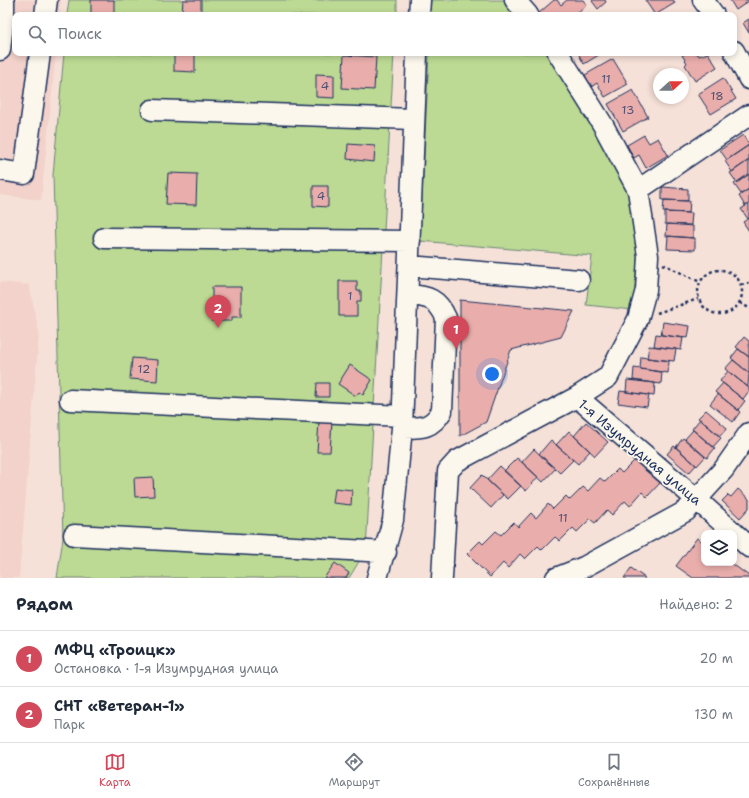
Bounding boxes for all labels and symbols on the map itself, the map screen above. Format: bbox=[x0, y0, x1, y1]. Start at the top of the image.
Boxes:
north arrow bbox=[653, 68, 689, 104]
house number: 11 bbox=[601, 71, 611, 87]
house number: 4 bbox=[321, 78, 329, 94]
house number: 18 bbox=[710, 88, 724, 104]
house number: 13 bbox=[622, 102, 634, 118]
house number: 4 bbox=[317, 188, 325, 204]
house number: 1 bbox=[347, 288, 353, 304]
pin: 2 bbox=[205, 295, 231, 328]
pin: 1 bbox=[443, 316, 469, 349]
house number: 12 bbox=[138, 361, 150, 377]
your location bbox=[482, 364, 502, 384]
street label: 1-я Изумрудная улица bbox=[575, 395, 706, 509]
house number: 11 bbox=[558, 510, 568, 526]

